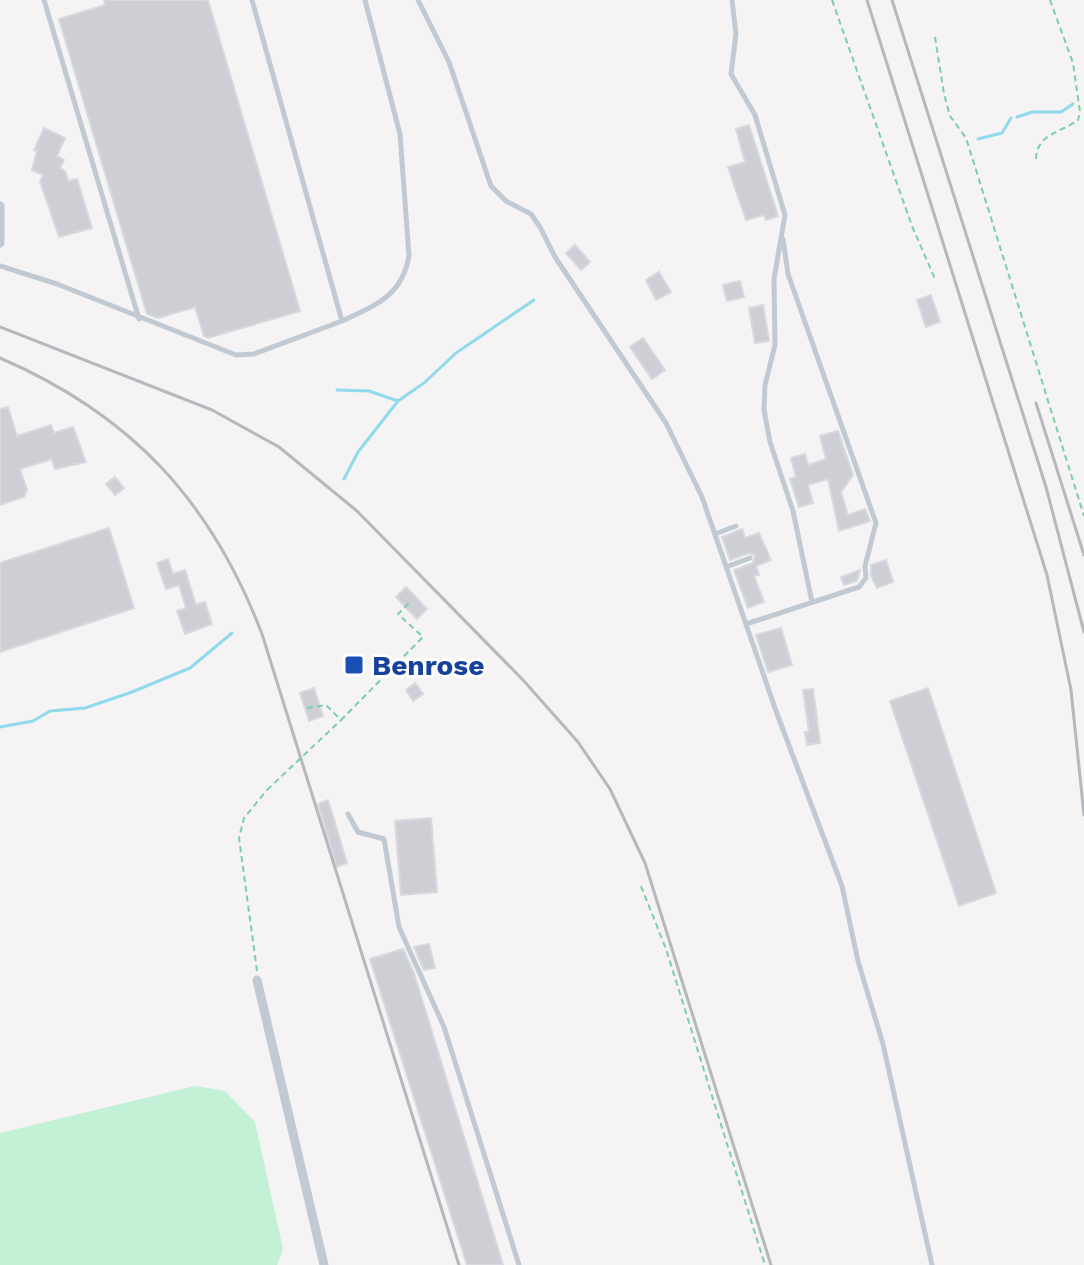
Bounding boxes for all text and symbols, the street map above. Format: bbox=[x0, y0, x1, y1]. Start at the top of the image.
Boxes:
place label: Benrose bbox=[372, 649, 484, 682]
marker: Benrose bbox=[343, 654, 365, 676]

